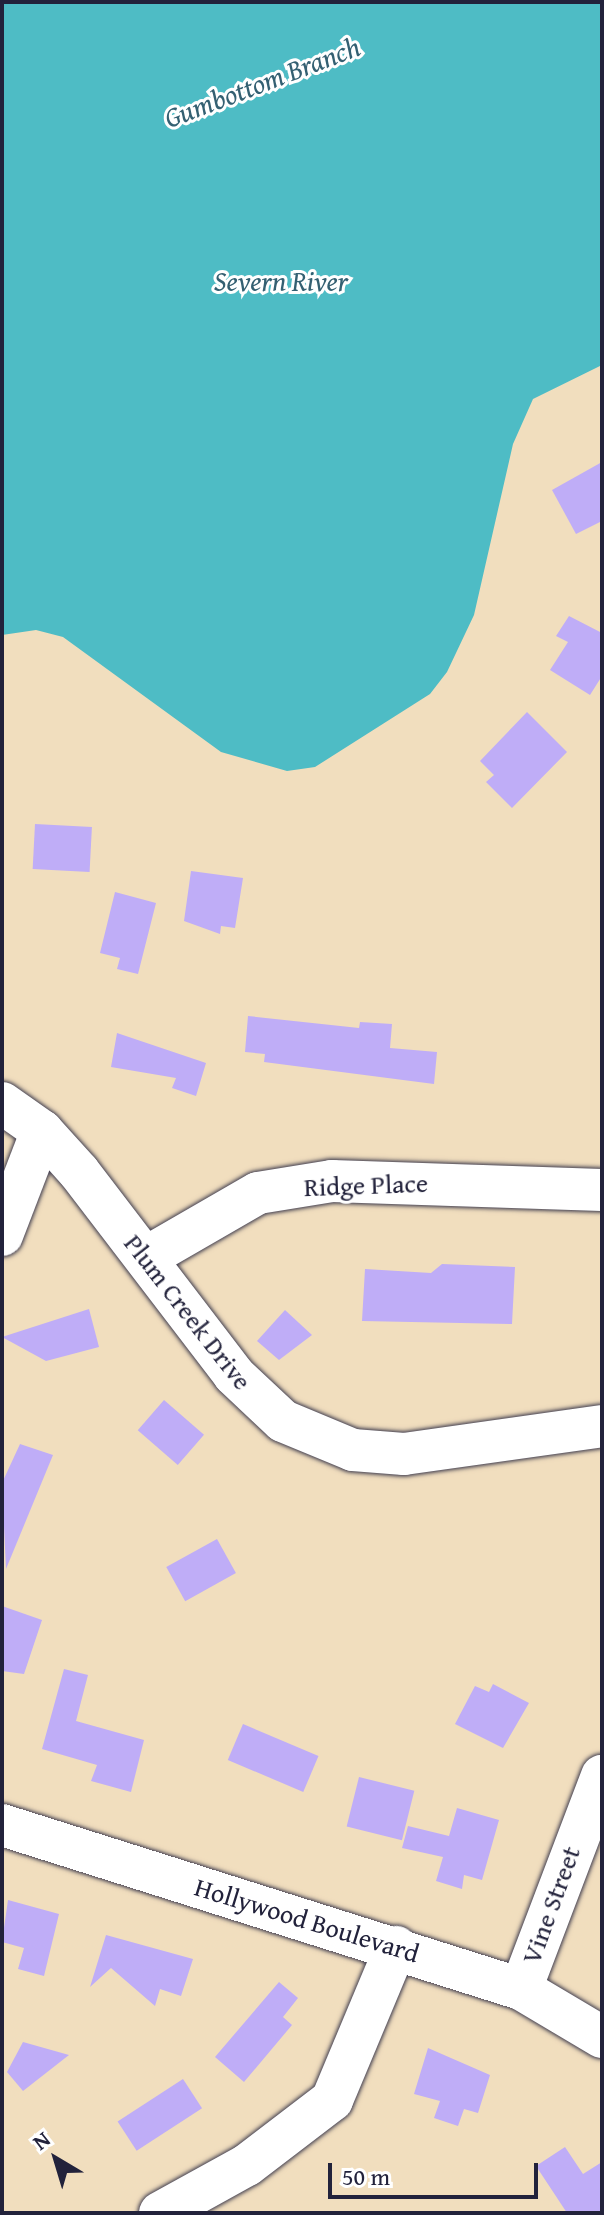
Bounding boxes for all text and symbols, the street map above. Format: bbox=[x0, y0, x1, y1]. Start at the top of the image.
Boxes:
water label: Gumbottom Branch bbox=[159, 29, 365, 135]
water label: Severn River bbox=[214, 264, 348, 298]
street label: Ridge Place bbox=[303, 1167, 429, 1203]
street label: Plum Creek Drive bbox=[118, 1228, 258, 1396]
street label: Vine Street bbox=[515, 1842, 587, 1968]
street label: Hollywood Boulevard bbox=[191, 1871, 423, 1969]
north arrow bbox=[16, 2119, 96, 2199]
text: N bbox=[26, 2123, 57, 2157]
scale bar bbox=[332, 2147, 542, 2197]
text: 50 m bbox=[342, 2159, 390, 2194]

